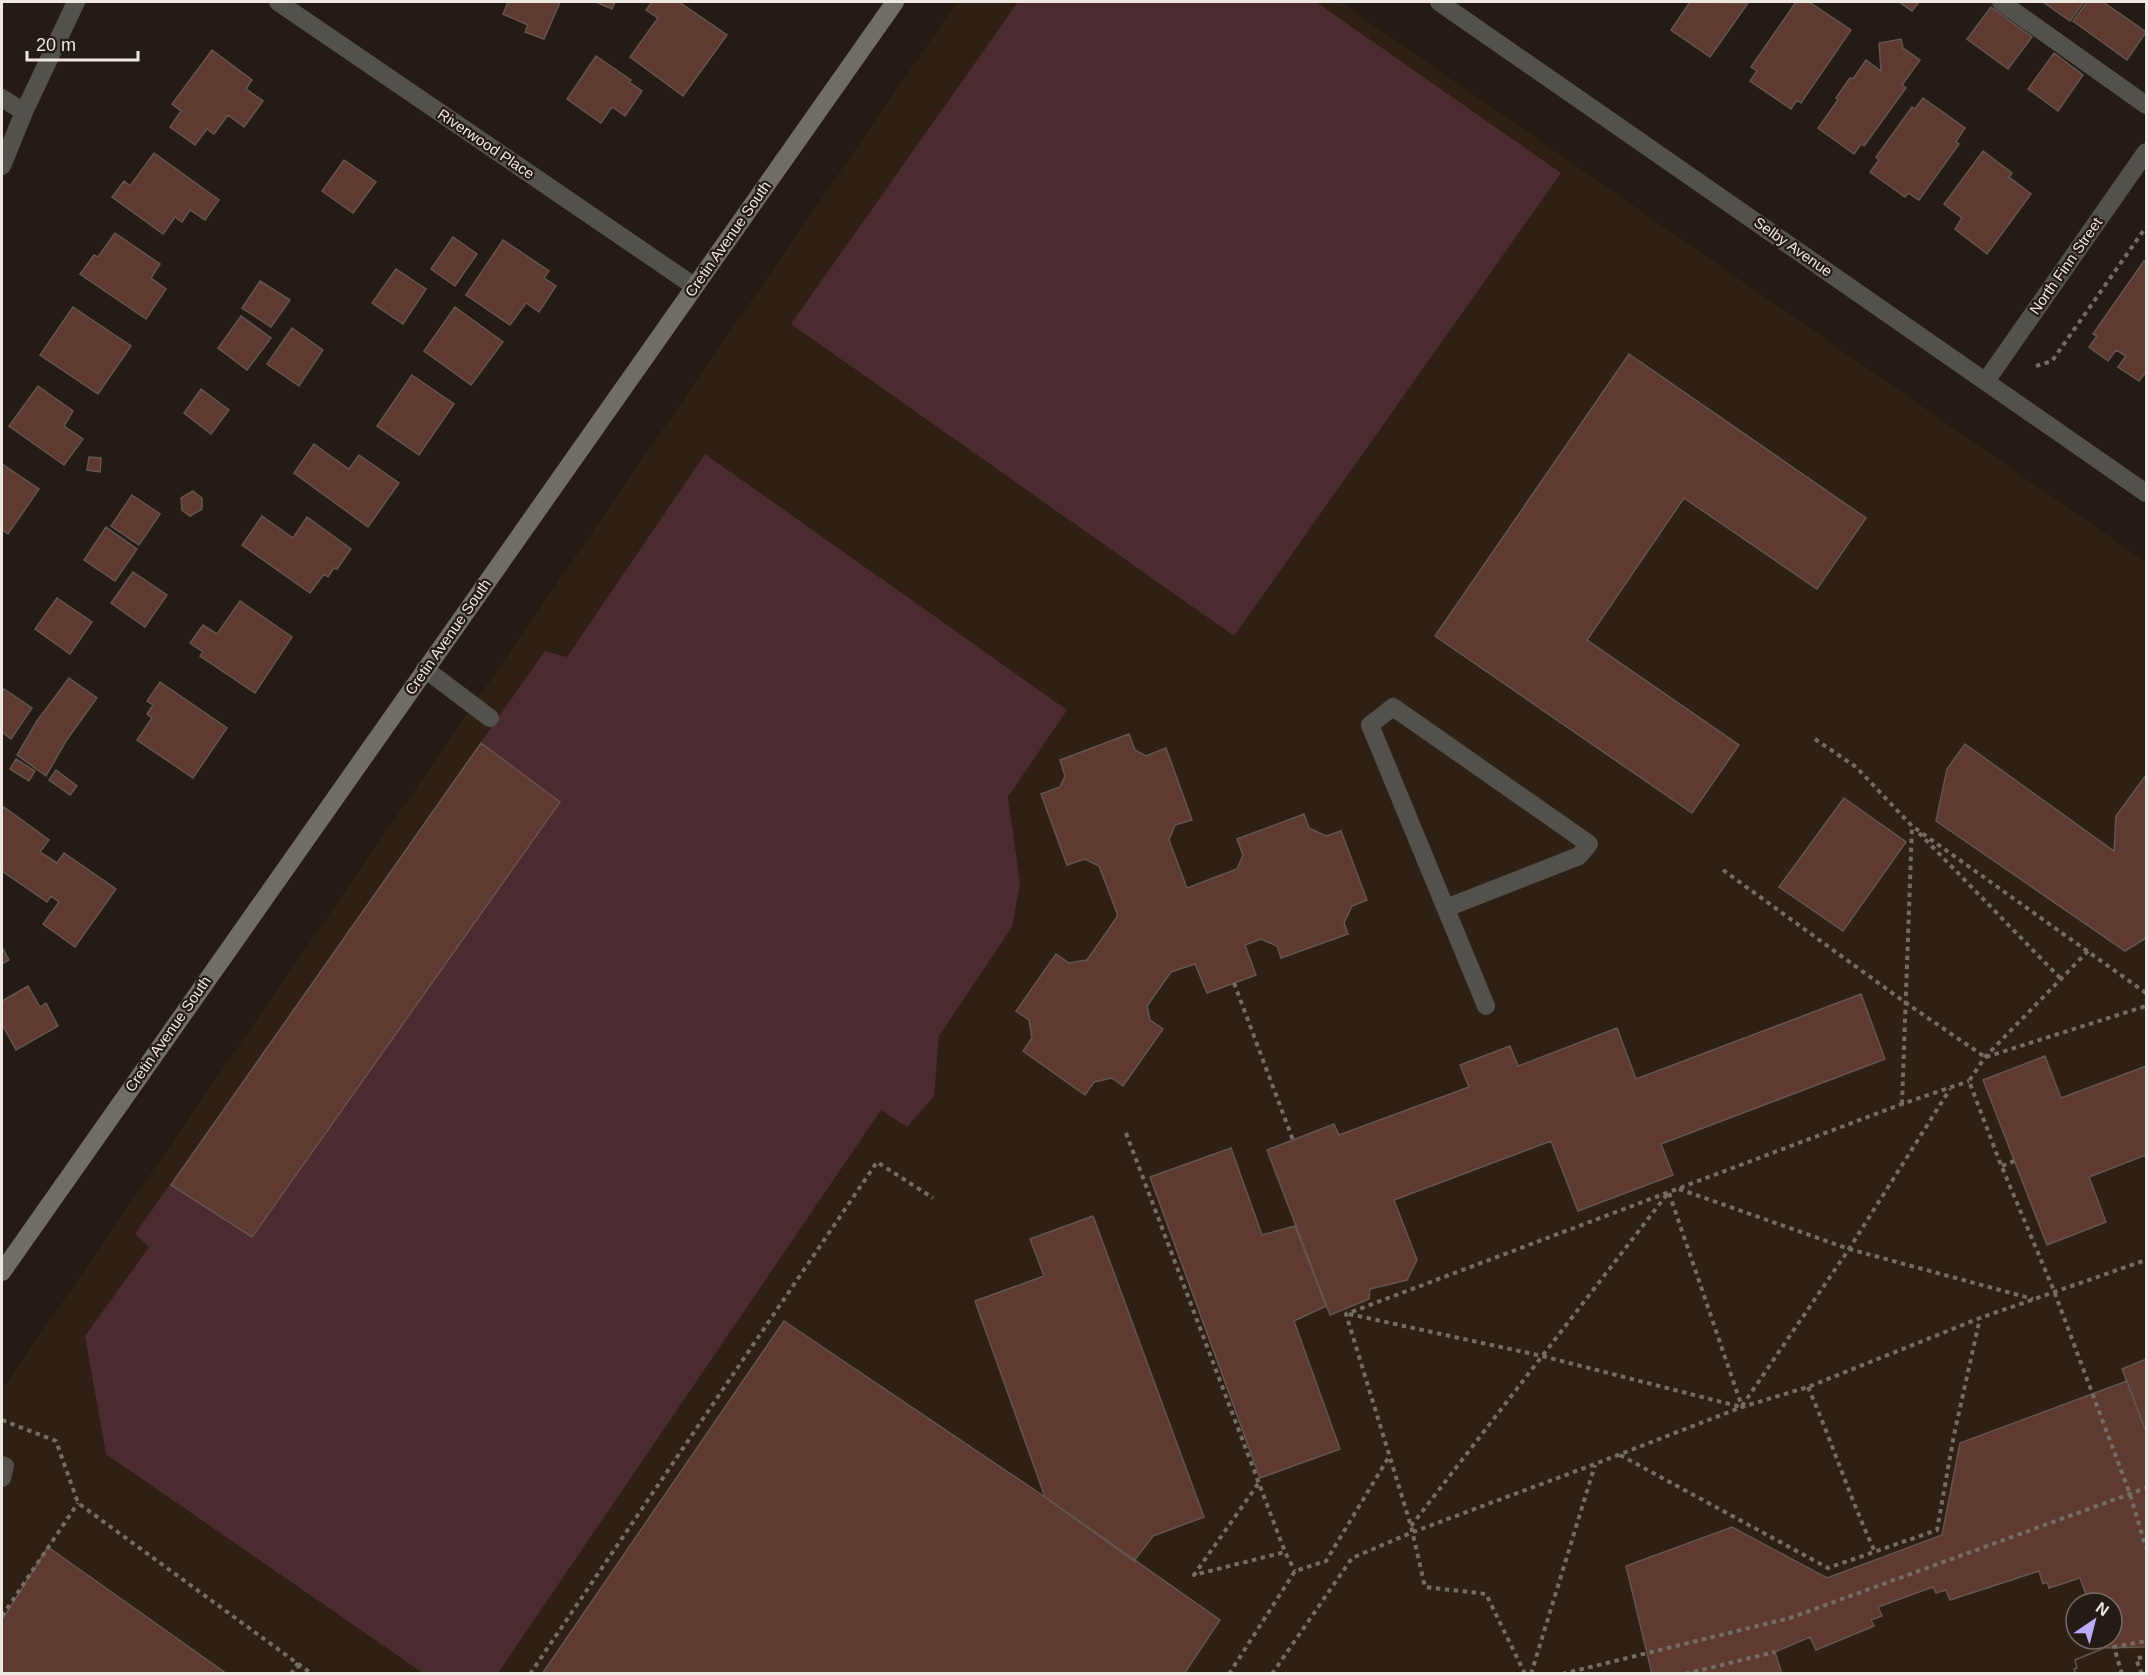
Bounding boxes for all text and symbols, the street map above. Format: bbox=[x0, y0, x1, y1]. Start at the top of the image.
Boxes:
scale bar bbox=[27, 24, 138, 62]
text: 20 m bbox=[36, 35, 76, 55]
street label: Riverwood Place bbox=[435, 105, 538, 182]
street label: Cretin Avenue South bbox=[681, 178, 774, 300]
street label: Selby Avenue bbox=[1751, 213, 1836, 280]
street label: North Finn Street bbox=[2026, 213, 2106, 317]
street label: Cretin Avenue South bbox=[401, 576, 494, 698]
street label: Cretin Avenue South bbox=[121, 973, 214, 1095]
north arrow bbox=[2064, 1591, 2124, 1651]
text: N bbox=[2093, 1599, 2112, 1619]

